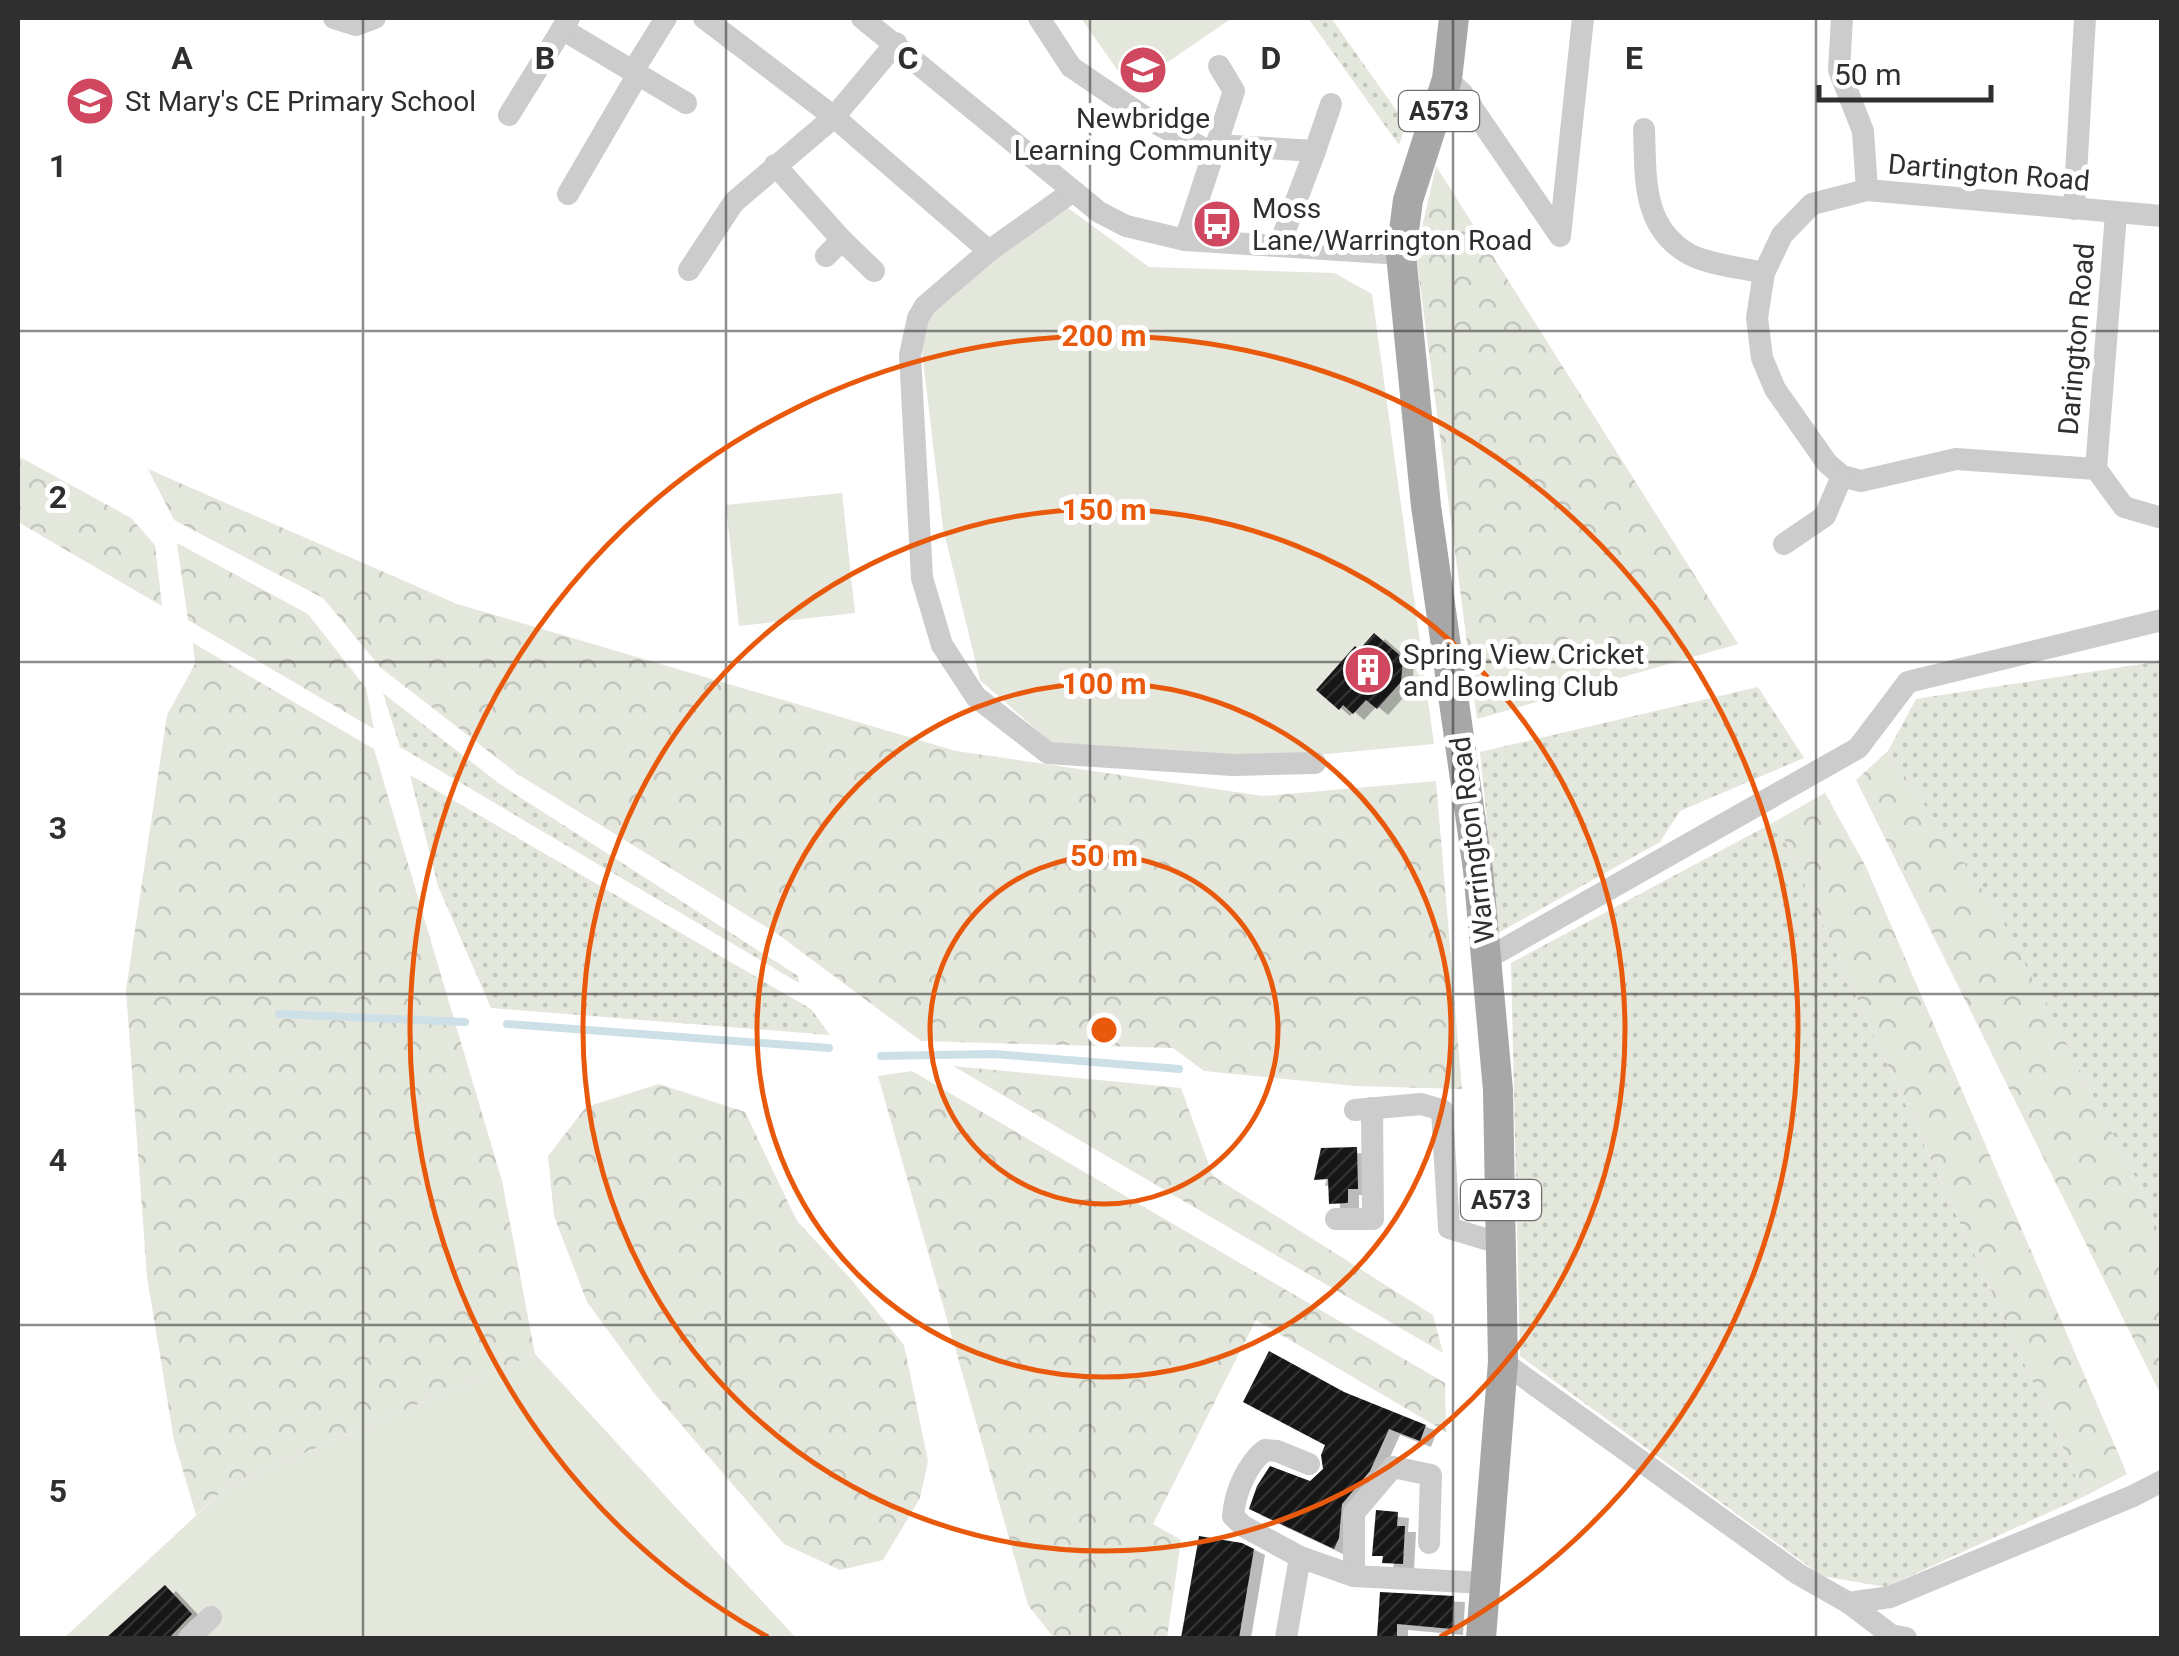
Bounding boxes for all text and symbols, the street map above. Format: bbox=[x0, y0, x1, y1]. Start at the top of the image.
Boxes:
text: A bbox=[171, 39, 193, 77]
text: B bbox=[535, 39, 555, 77]
text: C bbox=[898, 39, 918, 77]
text: D bbox=[1261, 39, 1281, 77]
text: E bbox=[1625, 39, 1643, 77]
scale bar bbox=[1819, 40, 1992, 102]
school or university icon: Newbridge Learning Community bbox=[1117, 44, 1169, 96]
text: 50 m bbox=[1834, 57, 1901, 92]
school or university icon: St Mary's CE Primary School bbox=[64, 75, 116, 127]
place label: St Mary's CE Primary School bbox=[125, 85, 476, 118]
road number: A573 bbox=[1399, 91, 1479, 131]
place label: Newbridge Learning Community bbox=[1014, 102, 1272, 167]
text: 1 bbox=[49, 147, 67, 185]
street label: Dartington Road bbox=[1887, 147, 2091, 198]
place label: Moss Lane/Warrington Road bbox=[1252, 192, 1532, 257]
bus stop icon: Moss Lane/Warrington Road bbox=[1191, 198, 1243, 250]
street label: Darington Road bbox=[2052, 242, 2101, 436]
text: 200 m bbox=[1061, 318, 1147, 353]
text: 2 bbox=[49, 478, 67, 516]
text: 150 m bbox=[1061, 492, 1147, 527]
place label: Spring View Cricket and Bowling Club bbox=[1403, 638, 1644, 703]
building icon: Spring View Cricket and Bowling Club bbox=[1342, 644, 1394, 696]
text: 100 m bbox=[1061, 666, 1147, 701]
street label: Warrington Road bbox=[1443, 735, 1502, 945]
text: 3 bbox=[49, 809, 67, 847]
text: 50 m bbox=[1070, 838, 1138, 873]
centre of rings bbox=[1086, 1012, 1122, 1048]
text: 4 bbox=[49, 1141, 67, 1179]
road number: A573 bbox=[1461, 1180, 1541, 1220]
text: 5 bbox=[49, 1472, 67, 1510]

